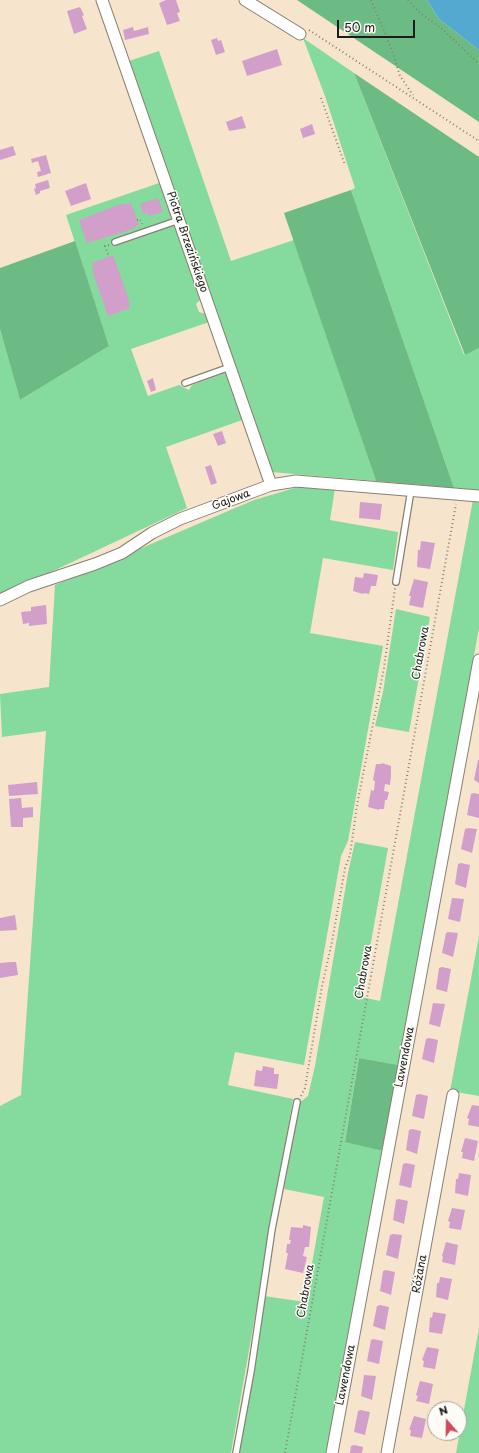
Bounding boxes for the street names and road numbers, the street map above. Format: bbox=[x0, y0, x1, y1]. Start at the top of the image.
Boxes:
street label: Piotra Brzezińskiego bbox=[163, 190, 211, 294]
street label: Gajowa bbox=[210, 487, 252, 513]
street label: Chabrowa bbox=[410, 625, 432, 681]
street label: Chabrowa bbox=[353, 944, 375, 1000]
street label: Lawendowa bbox=[393, 1026, 417, 1088]
street label: Różana bbox=[410, 1254, 430, 1294]
street label: Chabrowa bbox=[295, 1263, 317, 1319]
street label: Lawendowa bbox=[334, 1344, 358, 1406]

